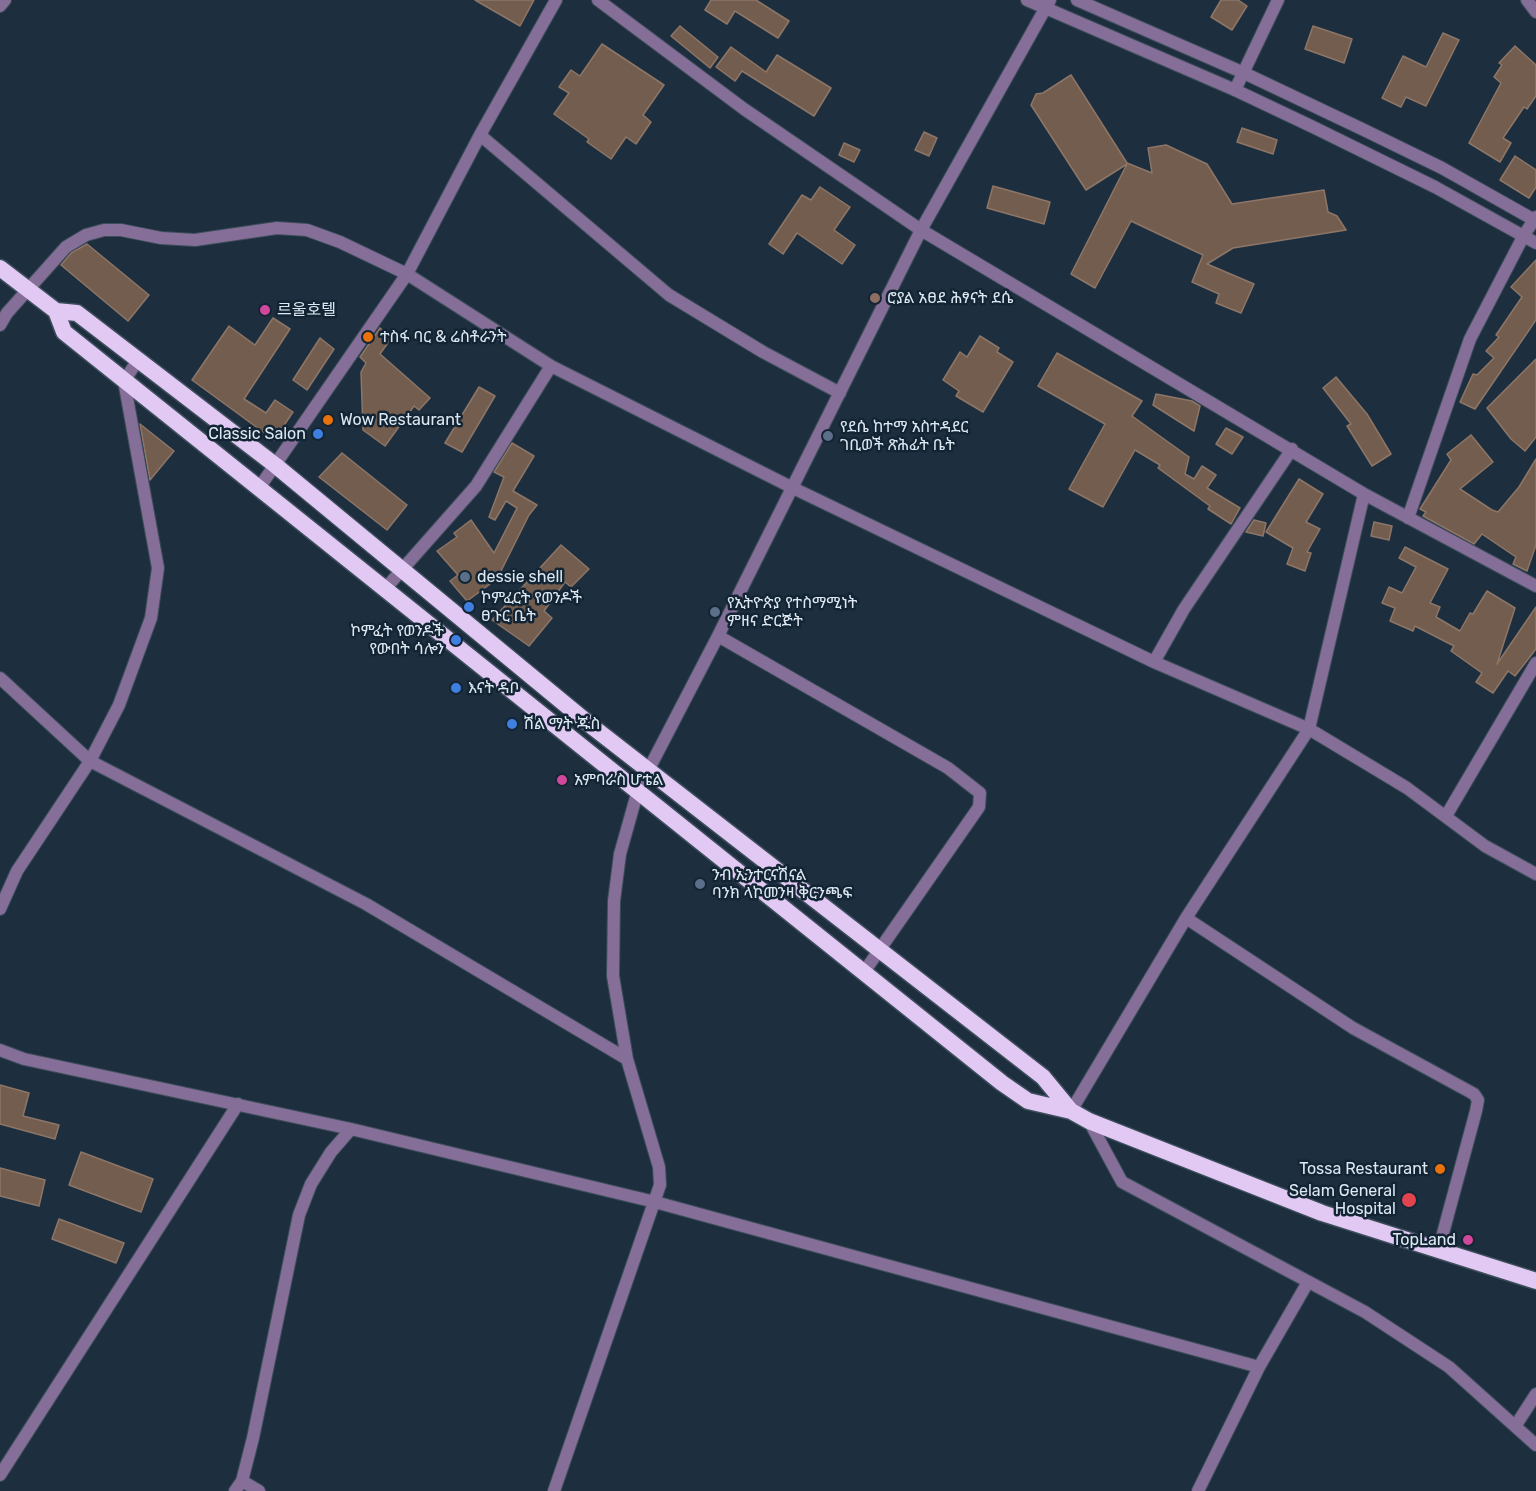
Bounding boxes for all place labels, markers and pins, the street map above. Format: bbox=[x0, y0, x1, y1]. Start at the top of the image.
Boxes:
place label: ሮያል አፀደ ሕፃናት ደሴ bbox=[887, 288, 1013, 308]
marker: ሮያል አፀደ ሕፃናት ደሴ bbox=[868, 291, 882, 305]
place label: 르울호텔 bbox=[277, 300, 336, 320]
marker: 르울호텔 bbox=[258, 303, 272, 317]
place label: ተስፋ ባር & ሬስቶራንት bbox=[380, 327, 506, 347]
marker: ተስፋ ባር & ሬስቶራንት bbox=[361, 330, 375, 344]
place label: Wow Restaurant bbox=[340, 410, 461, 430]
marker: Wow Restaurant bbox=[321, 413, 335, 427]
place label: የደሴ ከተማ አስተዳደር ገቢወች ጽሕፊት ቤት bbox=[840, 417, 968, 455]
place label: Classic Salon bbox=[208, 424, 306, 444]
marker: Classic Salon bbox=[311, 427, 325, 441]
marker: የደሴ ከተማ አስተዳደር ገቢወች ጽሕፊት ቤት bbox=[821, 429, 835, 443]
place label: dessie shell bbox=[477, 567, 563, 587]
marker: dessie shell bbox=[458, 570, 472, 584]
place label: ኮምፈርት የወንዶች ፀጉር ቤት bbox=[481, 588, 582, 626]
place label: የኢትዮጵያ የተስማሚነት ምዘና ድርጅት bbox=[727, 593, 857, 631]
marker: ኮምፈርት የወንዶች ፀጉር ቤት bbox=[462, 600, 476, 614]
marker: የኢትዮጵያ የተስማሚነት ምዘና ድርጅት bbox=[708, 605, 722, 619]
place label: ኮምፈት የወንዶች የውበት ሳሎን bbox=[350, 621, 444, 659]
marker: ኮምፈት የወንዶች የውበት ሳሎን bbox=[449, 633, 463, 647]
place label: እናት ዳቦ bbox=[468, 678, 519, 698]
marker: እናት ዳቦ bbox=[449, 681, 463, 695]
place label: ሽል ማት ጁስ bbox=[524, 714, 600, 734]
marker: ሽል ማት ጁስ bbox=[505, 717, 519, 731]
place label: አምባራስ ሆቴል bbox=[574, 770, 663, 790]
marker: አምባራስ ሆቴል bbox=[555, 773, 569, 787]
place label: ንብ ኢንተርናሽናል ባንክ ላኮመንዛ ቅርንጫፍ bbox=[712, 865, 852, 903]
marker: ንብ ኢንተርናሽናል ባንክ ላኮመንዛ ቅርንጫፍ bbox=[693, 877, 707, 891]
place label: Tossa Restaurant bbox=[1299, 1159, 1428, 1179]
marker: Tossa Restaurant bbox=[1433, 1162, 1447, 1176]
place label: Selam General Hospital bbox=[1289, 1181, 1396, 1219]
marker: Selam General Hospital bbox=[1400, 1191, 1418, 1209]
place label: TopLand bbox=[1392, 1230, 1456, 1250]
marker: TopLand bbox=[1461, 1233, 1475, 1247]

